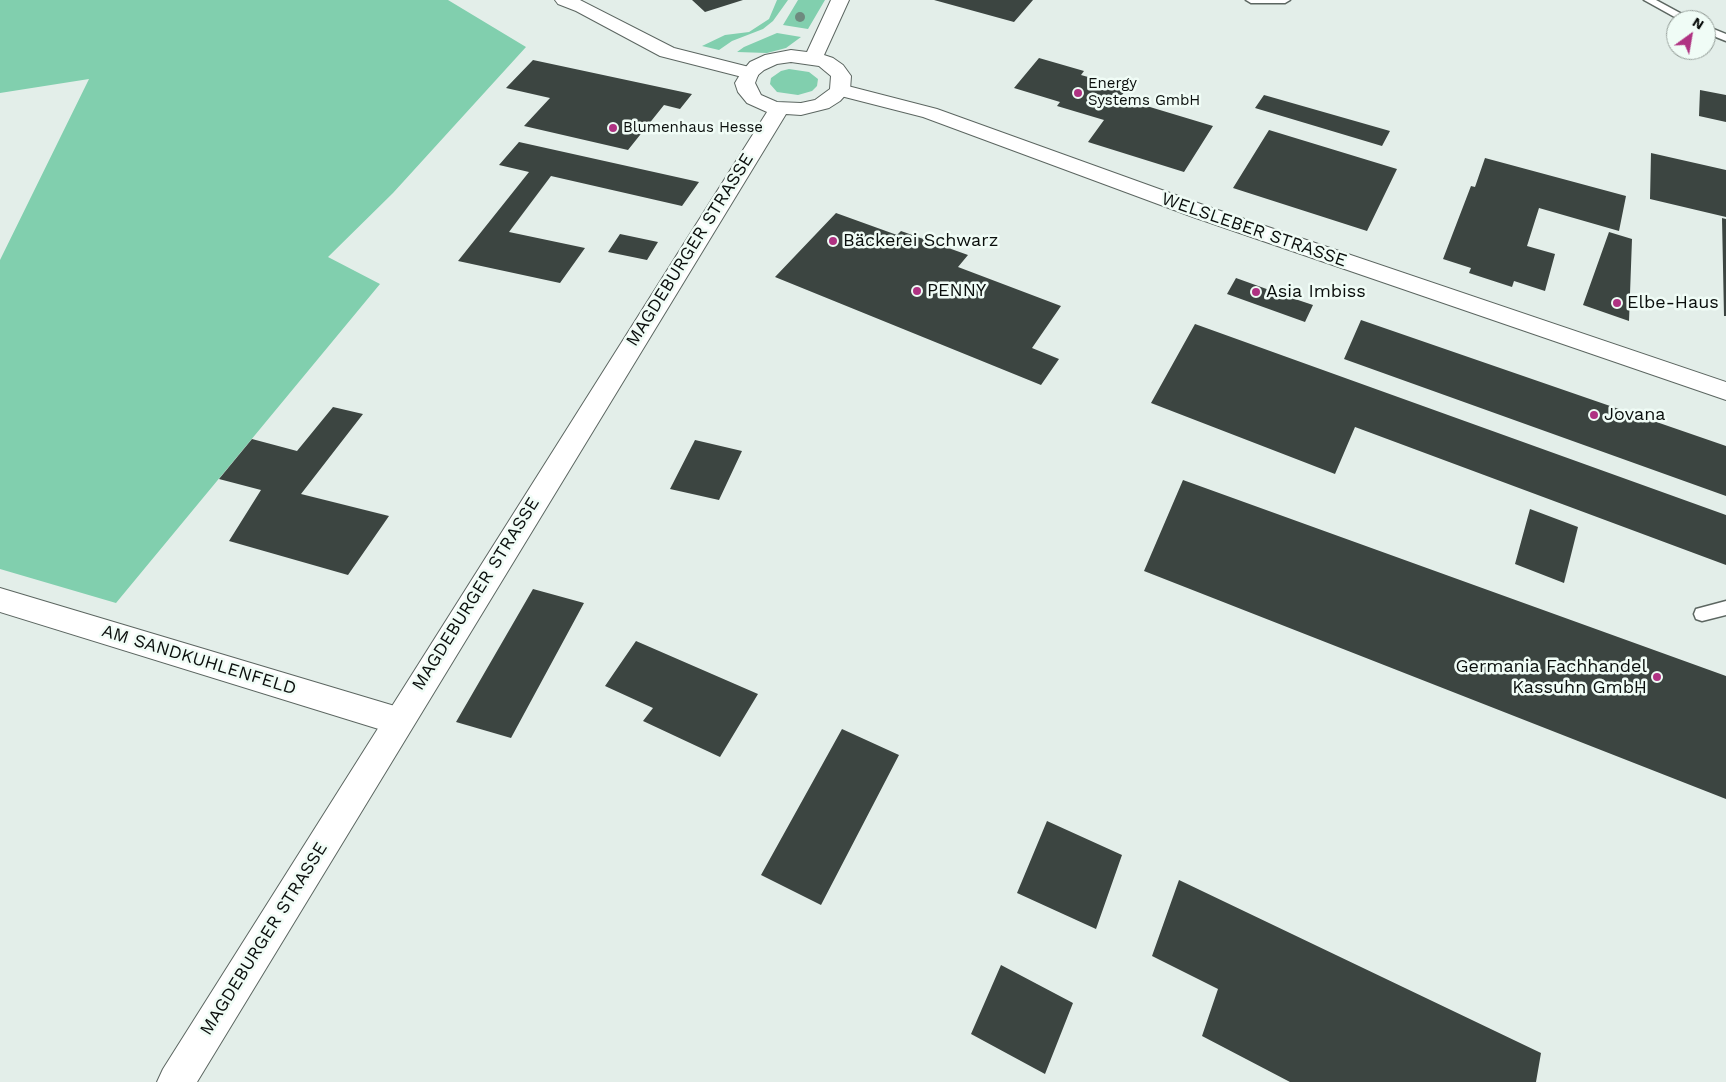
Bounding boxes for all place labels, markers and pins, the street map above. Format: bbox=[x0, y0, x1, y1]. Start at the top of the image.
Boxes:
place label: Energy Systems GmbH bbox=[1088, 75, 1200, 110]
marker: Energy Systems GmbH bbox=[1072, 87, 1084, 99]
place label: Blumenhaus Hesse bbox=[623, 119, 763, 137]
marker: Blumenhaus Hesse bbox=[607, 122, 619, 134]
place label: Bäckerei Schwarz bbox=[843, 230, 998, 252]
marker: Bäckerei Schwarz bbox=[827, 235, 839, 247]
place label: PENNY bbox=[927, 280, 986, 302]
place label: Asia Imbiss bbox=[1266, 281, 1366, 303]
marker: PENNY bbox=[911, 285, 923, 297]
marker: Asia Imbiss bbox=[1250, 286, 1262, 298]
place label: Elbe-Haus bbox=[1627, 292, 1719, 314]
marker: Elbe-Haus bbox=[1611, 297, 1623, 309]
place label: Jovana bbox=[1604, 404, 1665, 426]
marker: Jovana bbox=[1588, 409, 1600, 421]
place label: Germania Fachhandel Kassuhn GmbH bbox=[1456, 656, 1647, 699]
marker: Germania Fachhandel Kassuhn GmbH bbox=[1651, 671, 1663, 683]

